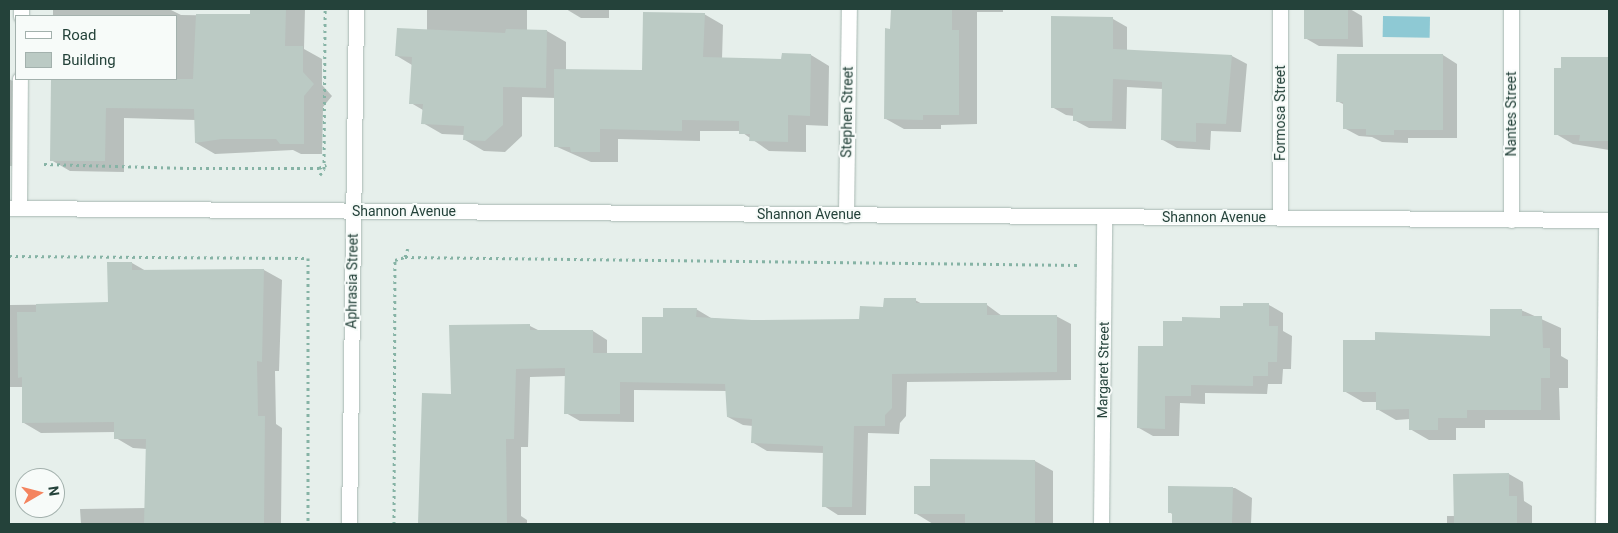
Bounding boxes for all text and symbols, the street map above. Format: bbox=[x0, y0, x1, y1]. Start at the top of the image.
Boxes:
legend bbox=[15, 15, 178, 80]
text: Road bbox=[62, 26, 96, 44]
text: Building bbox=[62, 51, 116, 69]
street label: Formosa Street bbox=[1272, 65, 1288, 161]
street label: Stephen Street bbox=[838, 66, 856, 158]
street label: Nantes Street bbox=[1503, 72, 1519, 156]
street label: Shannon Avenue bbox=[352, 203, 456, 219]
street label: Shannon Avenue bbox=[757, 206, 861, 222]
street label: Shannon Avenue bbox=[1162, 209, 1266, 225]
street label: Aphrasia Street bbox=[343, 233, 361, 329]
street label: Margaret Street bbox=[1094, 321, 1112, 419]
north arrow bbox=[15, 468, 65, 518]
text: N bbox=[45, 485, 62, 497]

